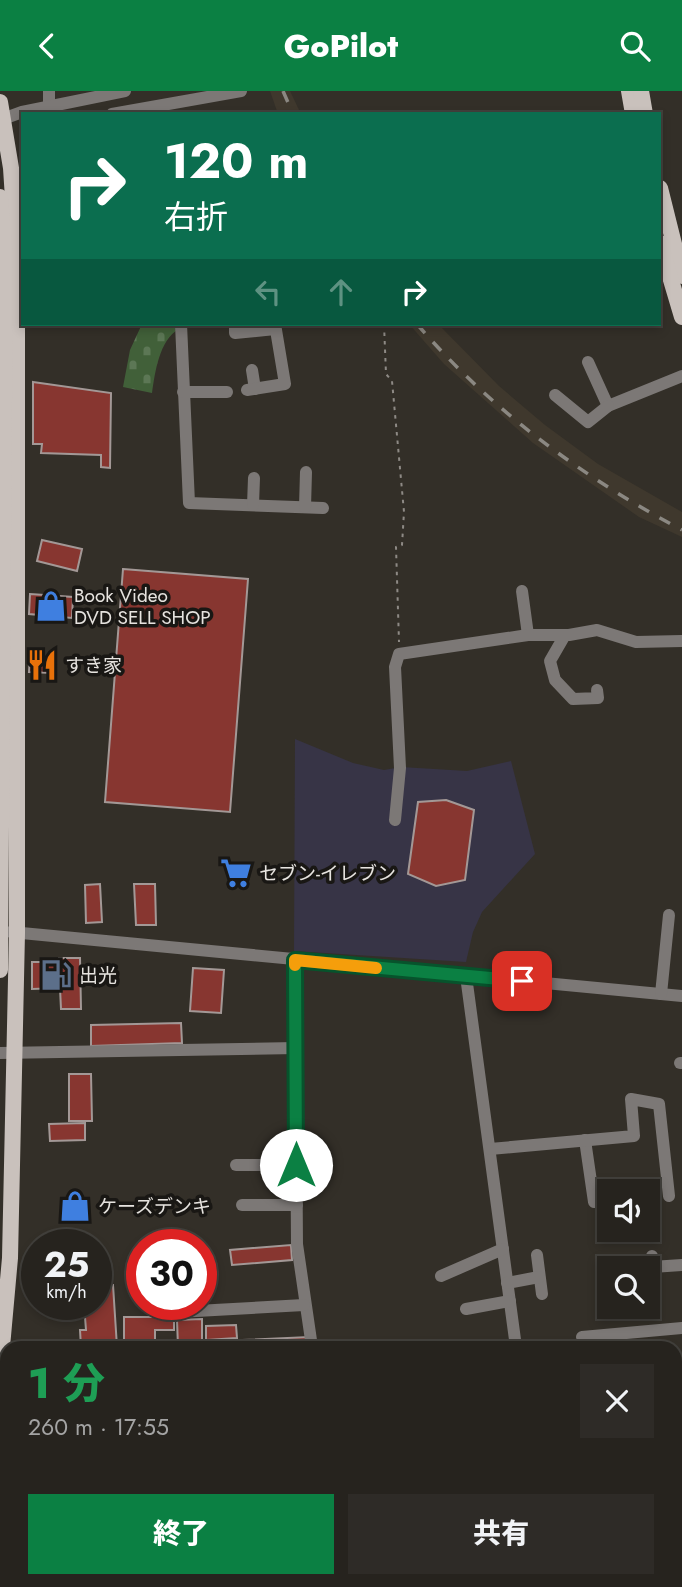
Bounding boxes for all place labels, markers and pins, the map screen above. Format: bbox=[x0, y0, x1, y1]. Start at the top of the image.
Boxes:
place label: Book Video DVD SELL SHOP bbox=[74, 582, 211, 631]
shop icon: Book Video DVD SELL SHOP bbox=[34, 589, 68, 623]
restaurant icon: すき家 bbox=[25, 648, 59, 682]
place label: すき家 bbox=[65, 652, 122, 679]
supermarket icon: セブン-イレブン bbox=[219, 856, 253, 890]
place label: セブン-イレブン bbox=[259, 860, 396, 887]
pin bbox=[492, 951, 552, 1011]
fuel station icon: 出光 bbox=[39, 958, 73, 992]
place label: 出光 bbox=[79, 962, 117, 989]
shop icon: ケーズデンキ bbox=[58, 1189, 92, 1223]
place label: ケーズデンキ bbox=[98, 1193, 211, 1220]

